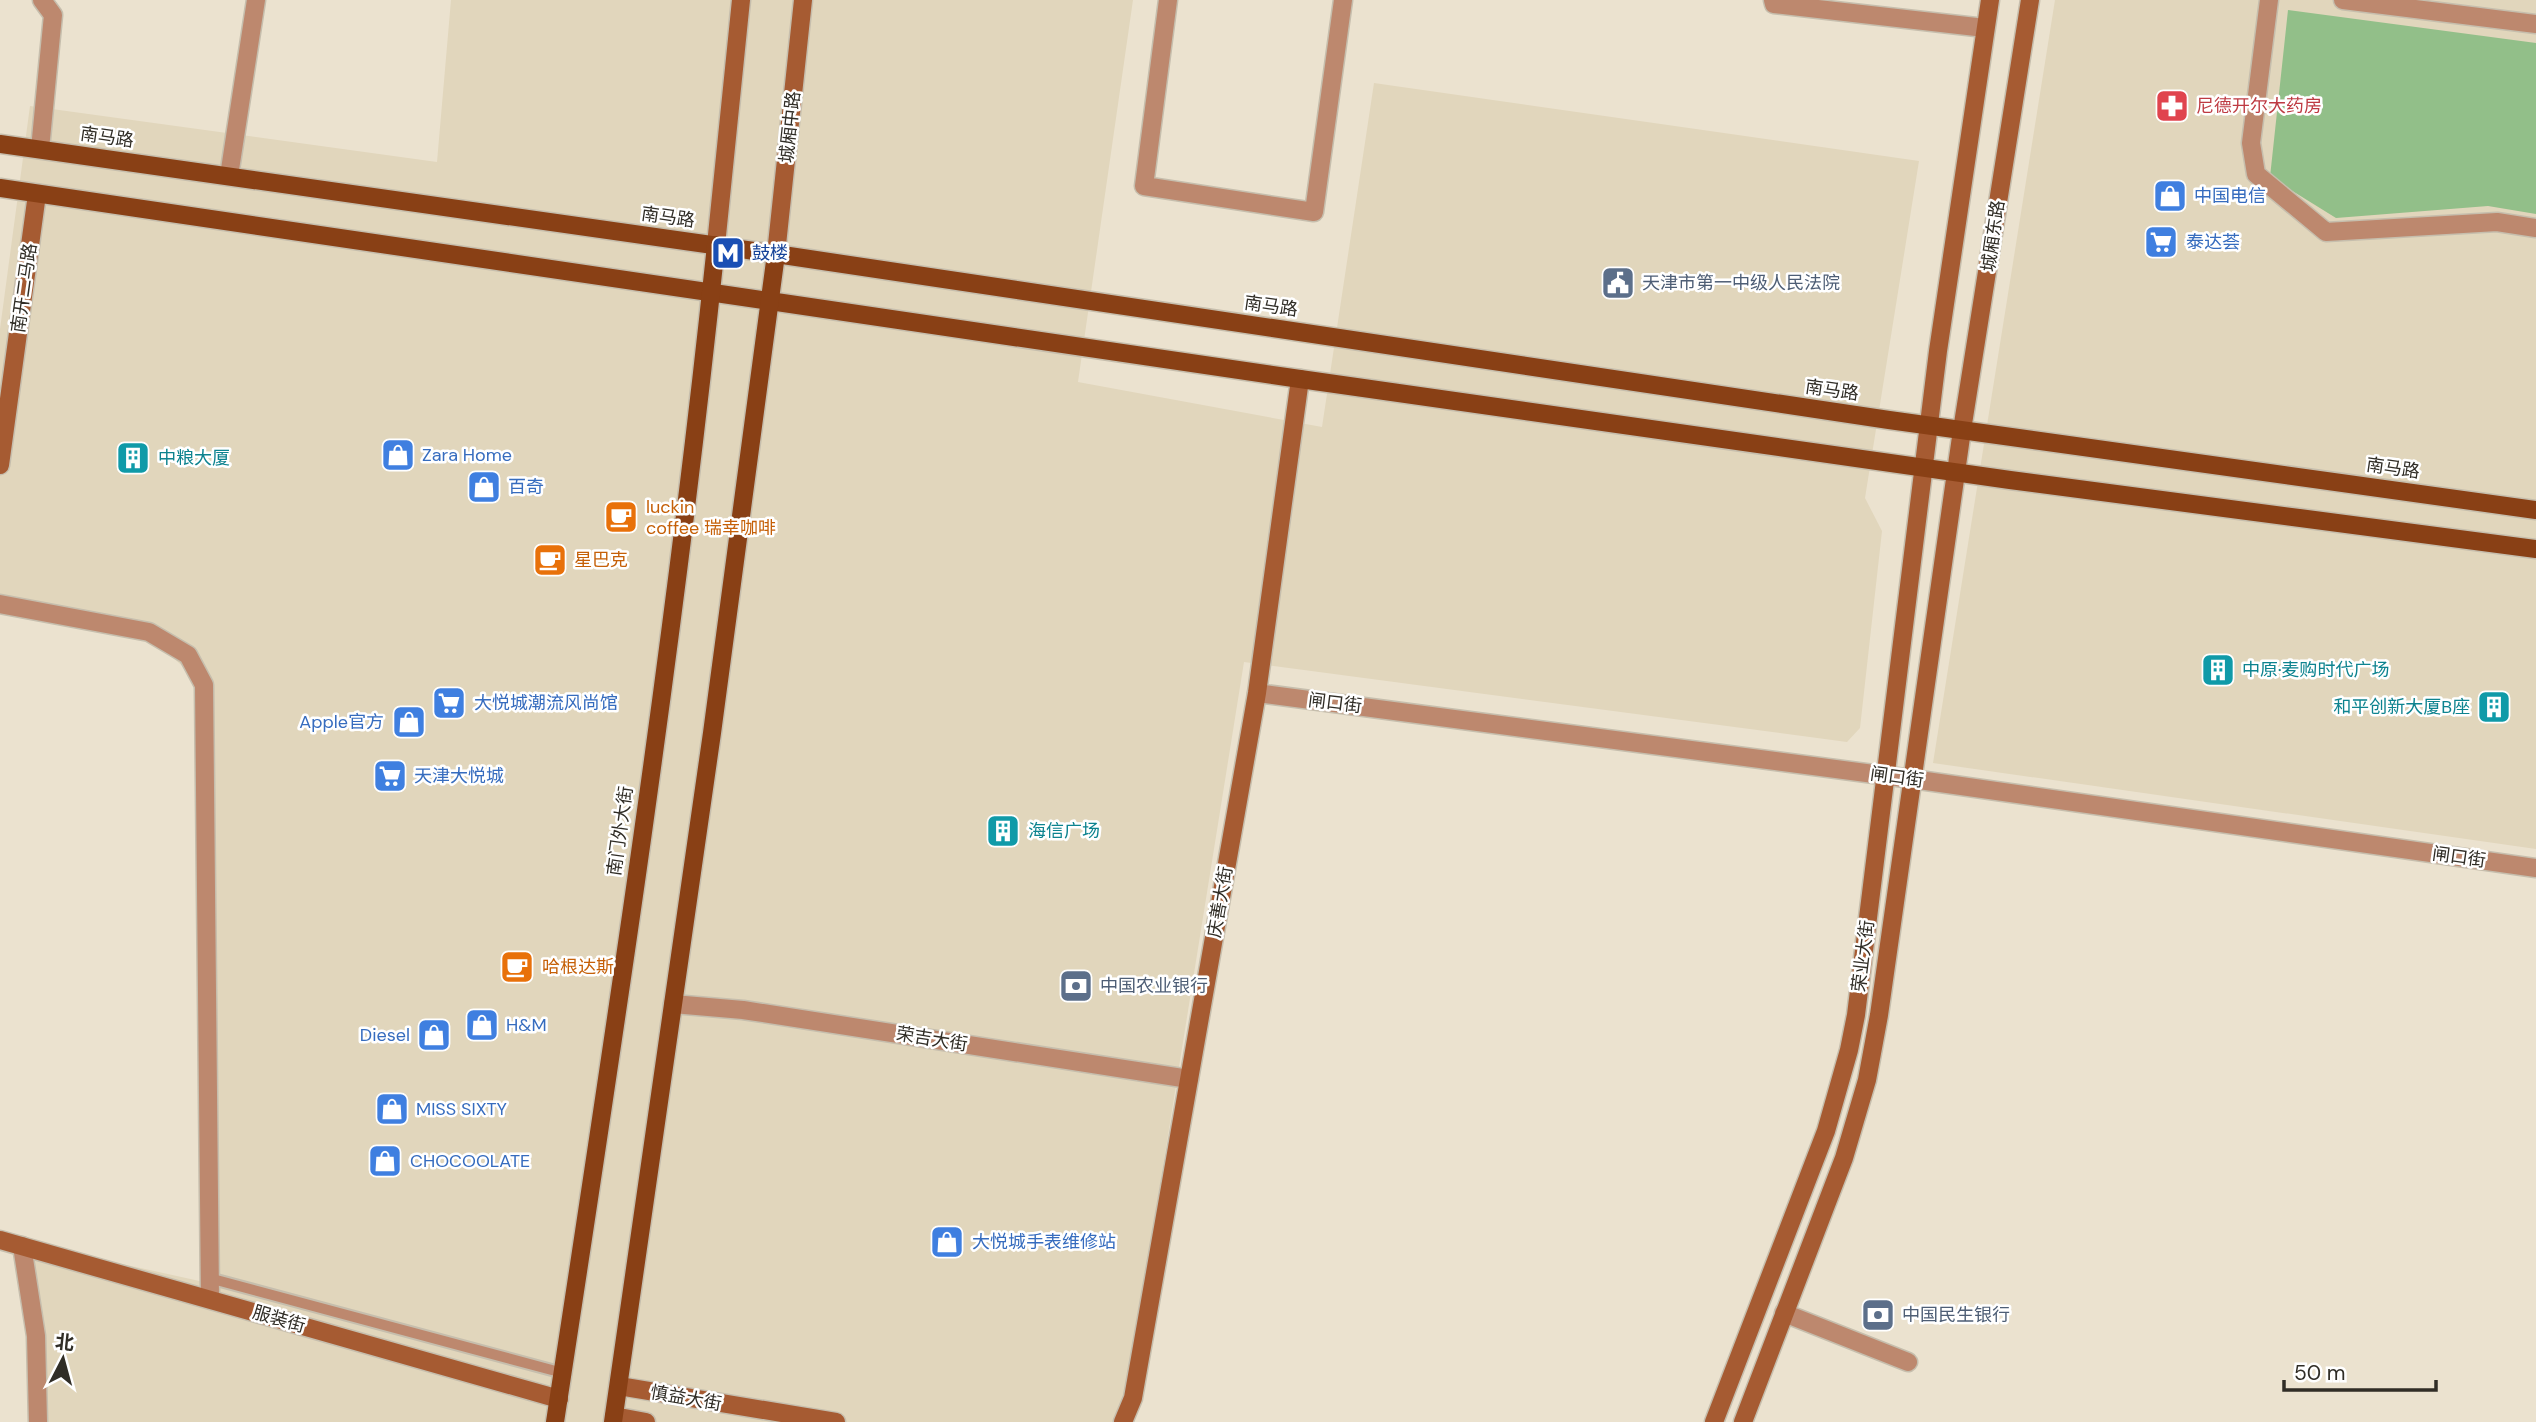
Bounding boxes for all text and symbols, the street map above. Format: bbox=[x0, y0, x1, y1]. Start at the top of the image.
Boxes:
pharmacy icon: 尼德开尔大药房 bbox=[2153, 87, 2191, 125]
street label: 城厢中路 bbox=[774, 90, 806, 164]
place label: 尼德开尔大药房 bbox=[2196, 94, 2322, 118]
street label: 南马路 bbox=[79, 121, 135, 153]
shop icon: 中国电信 bbox=[2151, 177, 2189, 215]
place label: 中国电信 bbox=[2194, 184, 2266, 208]
street label: 城厢东路 bbox=[1976, 199, 2010, 273]
street label: 南马路 bbox=[640, 201, 696, 233]
supermarket icon: 泰达荟 bbox=[2142, 223, 2180, 261]
place label: 泰达荟 bbox=[2186, 230, 2240, 254]
metro station icon: 鼓楼 bbox=[709, 234, 747, 272]
place label: 鼓楼 bbox=[752, 241, 788, 265]
street label: 南开二马路 bbox=[6, 242, 42, 334]
public building icon: 天津市第一中级人民法院 bbox=[1599, 264, 1637, 302]
place label: 天津市第一中级人民法院 bbox=[1642, 271, 1840, 295]
street label: 南马路 bbox=[1243, 290, 1299, 322]
street label: 南马路 bbox=[1804, 374, 1860, 406]
shop icon: Zara Home bbox=[379, 436, 417, 474]
building icon: 中粮大厦 bbox=[114, 439, 152, 477]
place label: Zara Home bbox=[422, 443, 512, 467]
place label: 中粮大厦 bbox=[158, 446, 230, 470]
street label: 南马路 bbox=[2365, 452, 2421, 484]
shop icon: 百奇 bbox=[465, 468, 503, 506]
place label: 百奇 bbox=[508, 475, 544, 499]
place label: luckin coffee 瑞幸咖啡 bbox=[646, 495, 776, 540]
cafe icon: luckin coffee 瑞幸咖啡 bbox=[602, 498, 640, 536]
cafe icon: 星巴克 bbox=[531, 541, 569, 579]
place label: 星巴克 bbox=[574, 548, 628, 572]
building icon: 中原·麦购时代广场 bbox=[2199, 651, 2237, 689]
place label: 中原·麦购时代广场 bbox=[2242, 658, 2390, 682]
supermarket icon: 大悦城潮流风尚馆 bbox=[430, 684, 468, 722]
street label: 闸口街 bbox=[1307, 688, 1363, 718]
building icon: 和平创新大厦B座 bbox=[2475, 688, 2513, 726]
place label: 大悦城潮流风尚馆 bbox=[474, 691, 618, 715]
place label: 和平创新大厦B座 bbox=[2333, 695, 2470, 719]
shop icon: Apple官方 bbox=[390, 703, 428, 741]
place label: Apple官方 bbox=[299, 710, 384, 734]
supermarket icon: 天津大悦城 bbox=[371, 757, 409, 795]
street label: 闸口街 bbox=[1869, 761, 1925, 793]
place label: 天津大悦城 bbox=[414, 764, 504, 788]
street label: 南门外大街 bbox=[602, 785, 638, 877]
building icon: 海信广场 bbox=[984, 812, 1022, 850]
place label: 海信广场 bbox=[1028, 819, 1100, 843]
street label: 闸口街 bbox=[2431, 841, 2487, 873]
street label: 庆善大街 bbox=[1202, 864, 1238, 940]
street label: 荣业大街 bbox=[1847, 919, 1879, 993]
cafe icon: 哈根达斯 bbox=[498, 948, 536, 986]
place label: 哈根达斯 bbox=[542, 955, 614, 979]
bank icon: 中国农业银行 bbox=[1057, 967, 1095, 1005]
place label: 中国农业银行 bbox=[1100, 974, 1208, 998]
shop icon: H&M bbox=[463, 1006, 501, 1044]
place label: H&M bbox=[506, 1013, 547, 1037]
shop icon: Diesel bbox=[415, 1016, 453, 1054]
street label: 荣吉大街 bbox=[895, 1022, 969, 1056]
place label: Diesel bbox=[360, 1023, 410, 1047]
shop icon: MISS SIXTY bbox=[373, 1090, 411, 1128]
place label: MISS SIXTY bbox=[416, 1097, 508, 1121]
shop icon: CHOCOOLATE bbox=[366, 1142, 404, 1180]
place label: CHOCOOLATE bbox=[410, 1149, 530, 1173]
shop icon: 大悦城手表维修站 bbox=[928, 1223, 966, 1261]
place label: 大悦城手表维修站 bbox=[972, 1230, 1116, 1254]
bank icon: 中国民生银行 bbox=[1859, 1296, 1897, 1334]
street label: 服装街 bbox=[250, 1300, 308, 1338]
place label: 中国民生银行 bbox=[1902, 1303, 2010, 1327]
north arrow bbox=[28, 1324, 98, 1394]
text: 北 bbox=[54, 1329, 75, 1356]
scale bar bbox=[2284, 1348, 2436, 1392]
text: 50 m bbox=[2294, 1359, 2345, 1387]
street label: 慎益大街 bbox=[648, 1380, 724, 1416]

